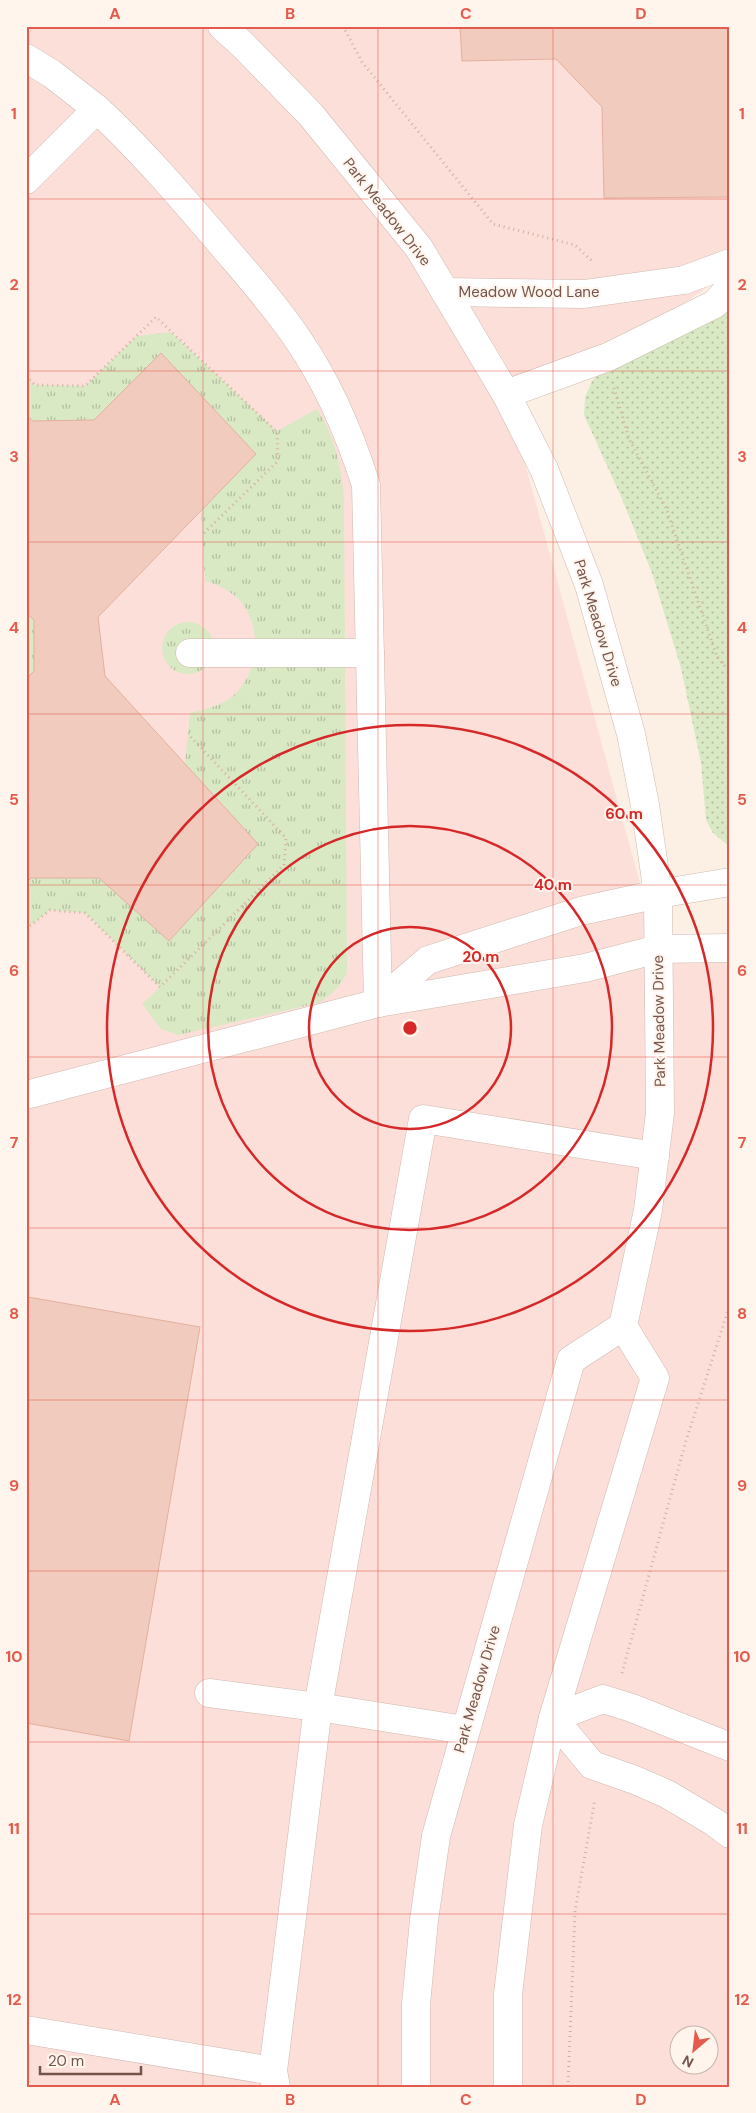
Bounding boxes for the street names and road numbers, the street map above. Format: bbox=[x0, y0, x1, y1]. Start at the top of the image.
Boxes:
street label: Park Meadow Drive bbox=[339, 154, 435, 270]
street label: Meadow Wood Lane bbox=[459, 282, 599, 302]
street label: Park Meadow Drive bbox=[569, 557, 627, 689]
street label: Park Meadow Drive bbox=[648, 955, 670, 1087]
street label: Park Meadow Drive bbox=[449, 1623, 505, 1755]

